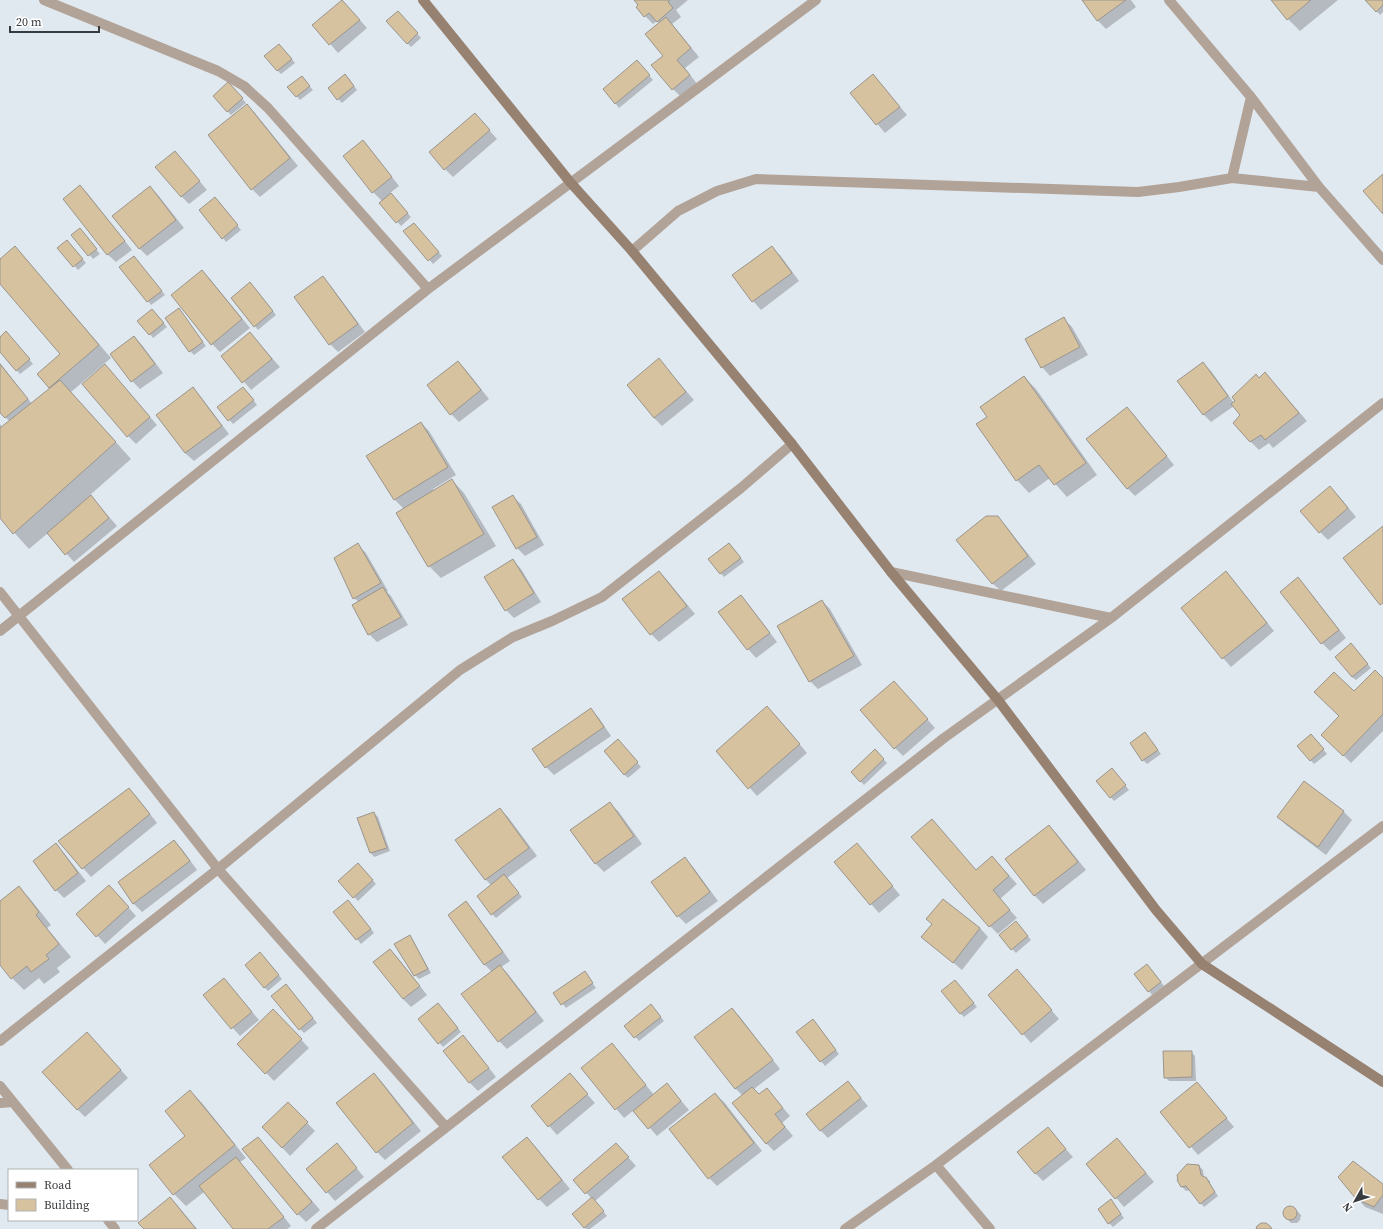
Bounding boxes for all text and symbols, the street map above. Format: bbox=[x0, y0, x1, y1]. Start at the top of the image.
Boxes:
scale bar bbox=[10, 8, 99, 34]
text: 20 m bbox=[16, 14, 42, 30]
legend bbox=[8, 1169, 138, 1221]
text: Road bbox=[44, 1177, 71, 1193]
north arrow bbox=[1335, 1181, 1375, 1221]
text: Building bbox=[44, 1197, 89, 1213]
text: N bbox=[1339, 1199, 1356, 1215]

